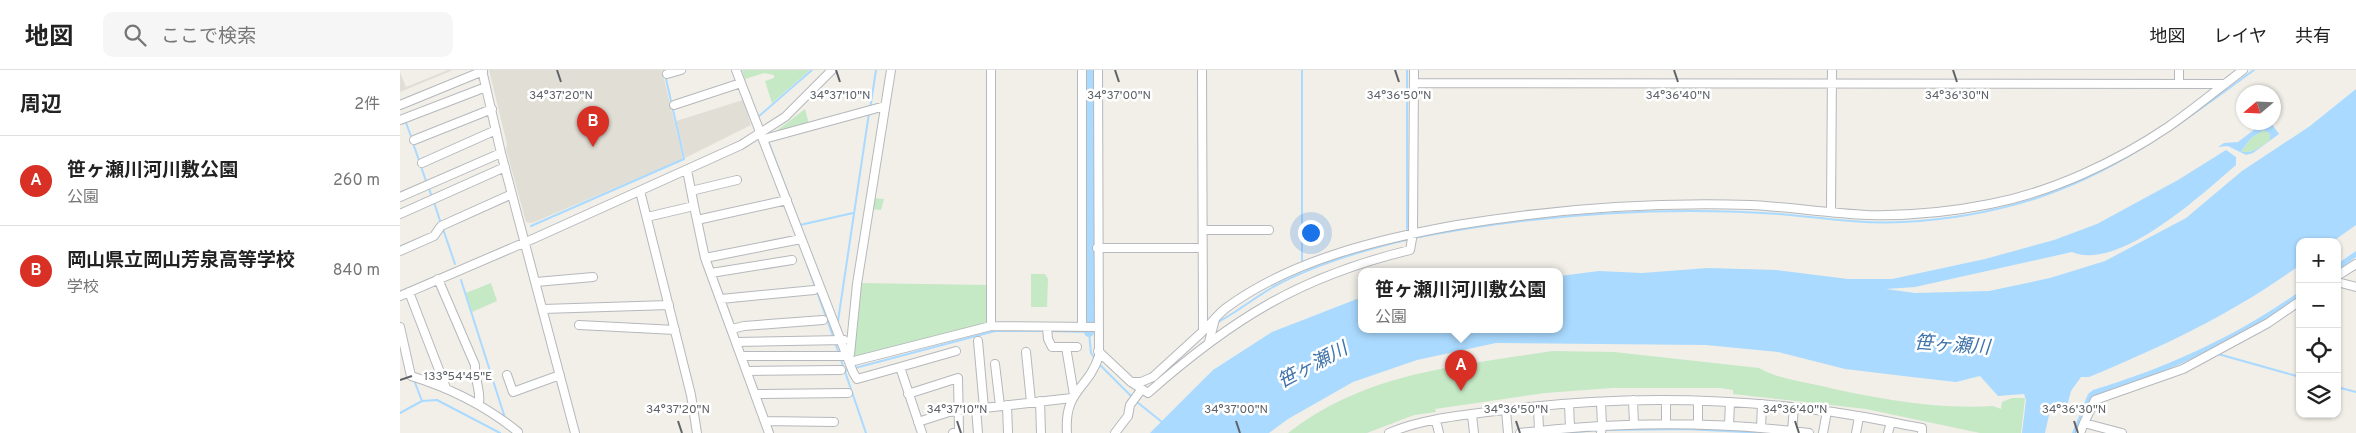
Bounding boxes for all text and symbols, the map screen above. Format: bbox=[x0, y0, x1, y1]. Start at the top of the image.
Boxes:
search box bbox=[103, 12, 453, 57]
icon: search bbox=[121, 21, 149, 49]
text: 地図 bbox=[25, 23, 73, 53]
text: ここで検索 bbox=[161, 25, 256, 49]
text: 地図 bbox=[2150, 26, 2186, 49]
text: レイヤ bbox=[2214, 26, 2267, 49]
text: 共有 bbox=[2295, 26, 2331, 49]
north arrow bbox=[2236, 85, 2281, 130]
text: 34°37'20"N bbox=[529, 88, 593, 104]
text: 34°37'10"N bbox=[809, 88, 871, 104]
text: 34°37'00"N bbox=[1087, 88, 1151, 104]
text: 34°36'50"N bbox=[1366, 88, 1432, 104]
text: 34°36'40"N bbox=[1645, 88, 1711, 104]
text: 34°36'30"N bbox=[1925, 88, 1989, 104]
text: 周辺 bbox=[20, 92, 62, 119]
text: 2件 bbox=[354, 95, 380, 115]
pin: B bbox=[577, 106, 609, 147]
text: 笹ヶ瀬川河川敷公園 bbox=[67, 159, 238, 183]
text: A bbox=[30, 171, 42, 191]
text: 260 m bbox=[333, 171, 380, 191]
text: 公園 bbox=[67, 188, 99, 208]
your location bbox=[1298, 220, 1324, 246]
map controls bbox=[2296, 238, 2341, 418]
button: + bbox=[2296, 238, 2341, 283]
text: 岡山県立岡山芳泉高等学校 bbox=[67, 249, 295, 273]
text: B bbox=[30, 261, 42, 281]
text: 840 m bbox=[333, 261, 380, 281]
popup bbox=[1358, 268, 1563, 333]
text: 学校 bbox=[67, 278, 99, 298]
text: 笹ヶ瀬川河川敷公園 bbox=[1375, 279, 1546, 303]
button: − bbox=[2296, 283, 2341, 328]
text: 公園 bbox=[1375, 308, 1407, 328]
button: locate bbox=[2296, 328, 2341, 373]
water label: 笹ヶ瀬川 bbox=[1913, 331, 1993, 361]
water label: 笹ヶ瀬川 bbox=[1274, 337, 1354, 394]
pin: A bbox=[1445, 350, 1477, 391]
text: 133°54'45"E bbox=[424, 369, 492, 385]
button: layers bbox=[2296, 373, 2341, 418]
text: 34°37'20"N bbox=[646, 402, 710, 418]
text: 34°37'10"N bbox=[926, 402, 988, 418]
text: 34°37'00"N bbox=[1204, 402, 1268, 418]
text: 34°36'50"N bbox=[1483, 402, 1549, 418]
text: 34°36'40"N bbox=[1762, 402, 1828, 418]
text: 34°36'30"N bbox=[2042, 402, 2106, 418]

